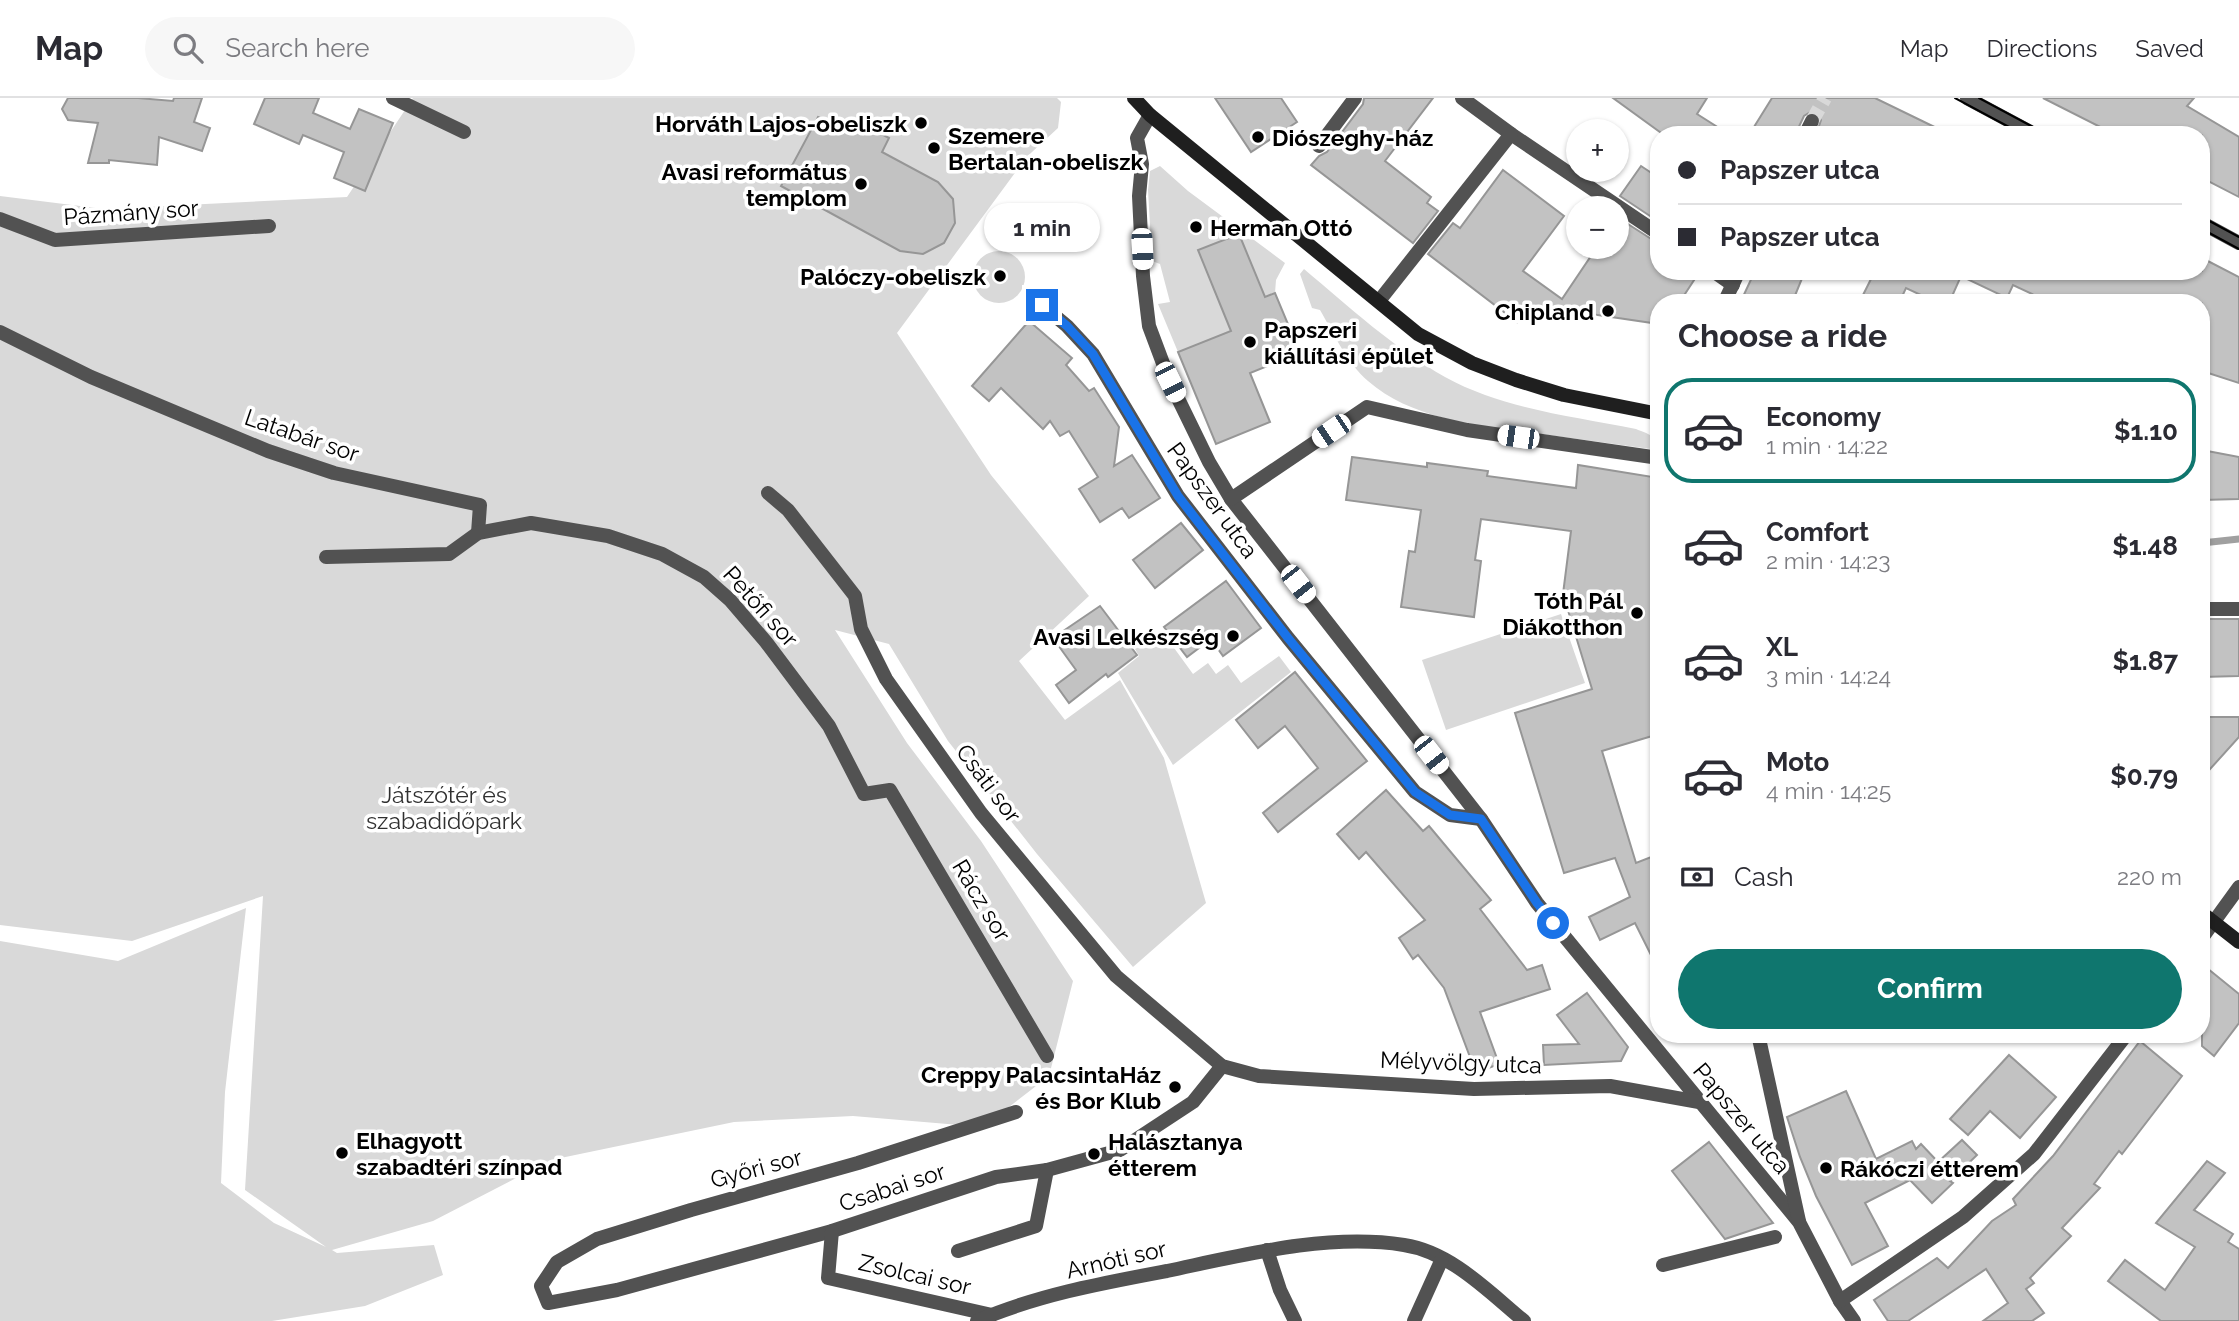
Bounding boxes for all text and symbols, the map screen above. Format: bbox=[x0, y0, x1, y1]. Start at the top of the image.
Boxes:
search box bbox=[145, 17, 635, 80]
text: Map bbox=[35, 29, 103, 68]
icon: search bbox=[169, 29, 207, 67]
text: Search here bbox=[225, 33, 370, 63]
text: Map bbox=[1900, 34, 1949, 63]
text: Directions bbox=[1987, 34, 2097, 63]
text: Saved bbox=[2135, 34, 2204, 63]
place label: Horváth Lajos-obeliszk bbox=[655, 110, 907, 137]
marker: Horváth Lajos-obeliszk bbox=[913, 115, 929, 131]
map controls bbox=[1566, 119, 1629, 259]
button: + bbox=[1566, 119, 1629, 182]
place label: Szemere Bertalan-obeliszk bbox=[948, 122, 1144, 175]
place label: Diószeghy-ház bbox=[1272, 124, 1433, 151]
marker: Diószeghy-ház bbox=[1250, 129, 1266, 145]
marker: Szemere Bertalan-obeliszk bbox=[926, 140, 942, 156]
text: Papszer utca bbox=[1720, 155, 1880, 185]
place label: Avasi református templom bbox=[661, 158, 847, 211]
marker: Avasi református templom bbox=[853, 176, 869, 192]
street label: Pázmány sor bbox=[62, 194, 200, 230]
button: − bbox=[1566, 196, 1629, 259]
callout: 1 min bbox=[984, 204, 1100, 252]
text: 1 min bbox=[1013, 214, 1071, 241]
place label: Herman Ottó bbox=[1210, 214, 1352, 241]
marker: Herman Ottó bbox=[1188, 219, 1204, 235]
text: Papszer utca bbox=[1720, 222, 1880, 252]
car bbox=[1131, 227, 1154, 271]
place label: Palóczy-obeliszk bbox=[800, 263, 986, 290]
marker: Palóczy-obeliszk bbox=[992, 268, 1008, 284]
route end bbox=[1026, 289, 1058, 321]
place label: Chipland bbox=[1495, 298, 1594, 325]
marker: Chipland bbox=[1600, 303, 1616, 319]
place label: Papszeri kiállítási épület bbox=[1264, 316, 1434, 369]
text: Choose a ride bbox=[1678, 317, 1887, 354]
marker: Papszeri kiállítási épület bbox=[1242, 334, 1258, 350]
car bbox=[1152, 359, 1189, 405]
icon: car bbox=[1682, 399, 1745, 462]
text: Economy bbox=[1766, 402, 1881, 432]
street label: Latabár sor bbox=[241, 403, 363, 467]
car bbox=[1308, 411, 1355, 451]
text: $1.10 bbox=[2114, 416, 2178, 446]
car bbox=[1496, 424, 1541, 450]
text: 1 min · 14:22 bbox=[1766, 432, 1888, 459]
street label: Papszer utca bbox=[1162, 437, 1264, 563]
icon: car bbox=[1682, 514, 1745, 577]
text: Comfort bbox=[1766, 517, 1869, 547]
text: $1.48 bbox=[2112, 531, 2178, 561]
text: 2 min · 14:23 bbox=[1766, 547, 1890, 574]
street label: Petőfi sor bbox=[718, 560, 804, 652]
car bbox=[1277, 561, 1320, 607]
place label: Tóth Pál Diákotthon bbox=[1502, 587, 1624, 640]
marker: Tóth Pál Diákotthon bbox=[1629, 605, 1645, 621]
place label: Avasi Lelkészség bbox=[1033, 623, 1219, 650]
marker: Avasi Lelkészség bbox=[1225, 628, 1241, 644]
icon: car bbox=[1682, 629, 1745, 692]
text: XL bbox=[1766, 632, 1798, 662]
text: $1.87 bbox=[2113, 646, 2178, 676]
text: 3 min · 14:24 bbox=[1766, 662, 1891, 689]
car bbox=[1410, 732, 1453, 778]
street label: Csáti sor bbox=[951, 739, 1027, 827]
icon: car bbox=[1682, 744, 1745, 807]
text: Moto bbox=[1766, 747, 1829, 777]
text: $0.79 bbox=[2110, 761, 2178, 791]
text: 4 min · 14:25 bbox=[1766, 777, 1891, 804]
park label: Játszótér és szabadidőpark bbox=[366, 781, 522, 834]
street label: Rácz sor bbox=[947, 854, 1017, 946]
icon: cash bbox=[1678, 858, 1716, 896]
text: Cash bbox=[1734, 862, 1794, 892]
text: 220 m bbox=[2117, 863, 2182, 890]
route start bbox=[1537, 907, 1569, 939]
button: Confirm bbox=[1678, 949, 2182, 1029]
street label: Mélyvölgy utca bbox=[1380, 1046, 1542, 1078]
street label: Papszer utca bbox=[1688, 1057, 1796, 1179]
place label: Creppy PalacsintaHáz és Bor Klub bbox=[921, 1061, 1161, 1114]
marker: Creppy PalacsintaHáz és Bor Klub bbox=[1167, 1079, 1183, 1095]
place label: Elhagyott szabadtéri színpad bbox=[356, 1127, 562, 1180]
place label: Halásztanya étterem bbox=[1108, 1128, 1243, 1181]
street label: Győri sor bbox=[707, 1143, 805, 1193]
marker: Elhagyott szabadtéri színpad bbox=[334, 1145, 350, 1161]
marker: Halásztanya étterem bbox=[1086, 1146, 1102, 1162]
place label: Rákóczi étterem bbox=[1840, 1155, 2019, 1182]
street label: Csabai sor bbox=[836, 1157, 948, 1217]
marker: Rákóczi étterem bbox=[1818, 1160, 1834, 1176]
street label: Arnóti sor bbox=[1063, 1234, 1169, 1284]
street label: Zsolcai sor bbox=[856, 1248, 974, 1300]

